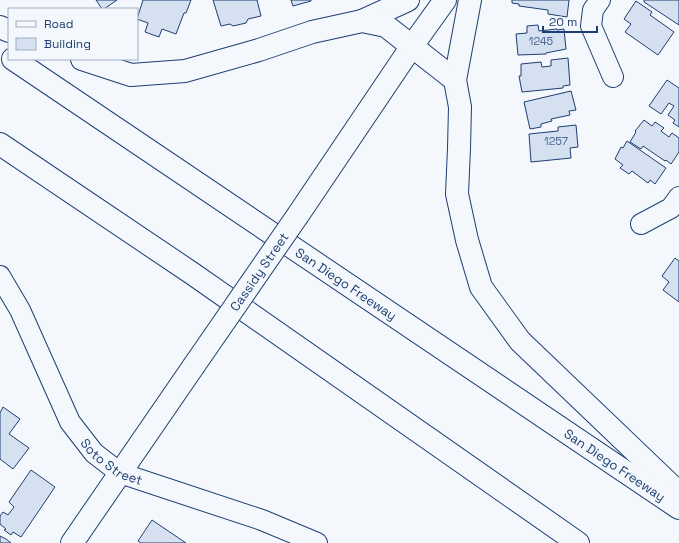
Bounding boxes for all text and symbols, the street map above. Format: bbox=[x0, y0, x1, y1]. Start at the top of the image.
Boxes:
legend bbox=[8, 8, 138, 60]
scale bar bbox=[543, 8, 597, 34]
text: 20 m bbox=[549, 14, 577, 30]
text: Road bbox=[44, 16, 73, 32]
house number: 1245 bbox=[529, 34, 554, 48]
text: Building bbox=[44, 36, 91, 52]
house number: 1257 bbox=[544, 134, 568, 148]
street label: Cassidy Street bbox=[226, 229, 293, 315]
street label: San Diego Freeway bbox=[292, 244, 400, 324]
street label: San Diego Freeway bbox=[561, 425, 669, 505]
street label: Soto Street bbox=[77, 435, 145, 489]

